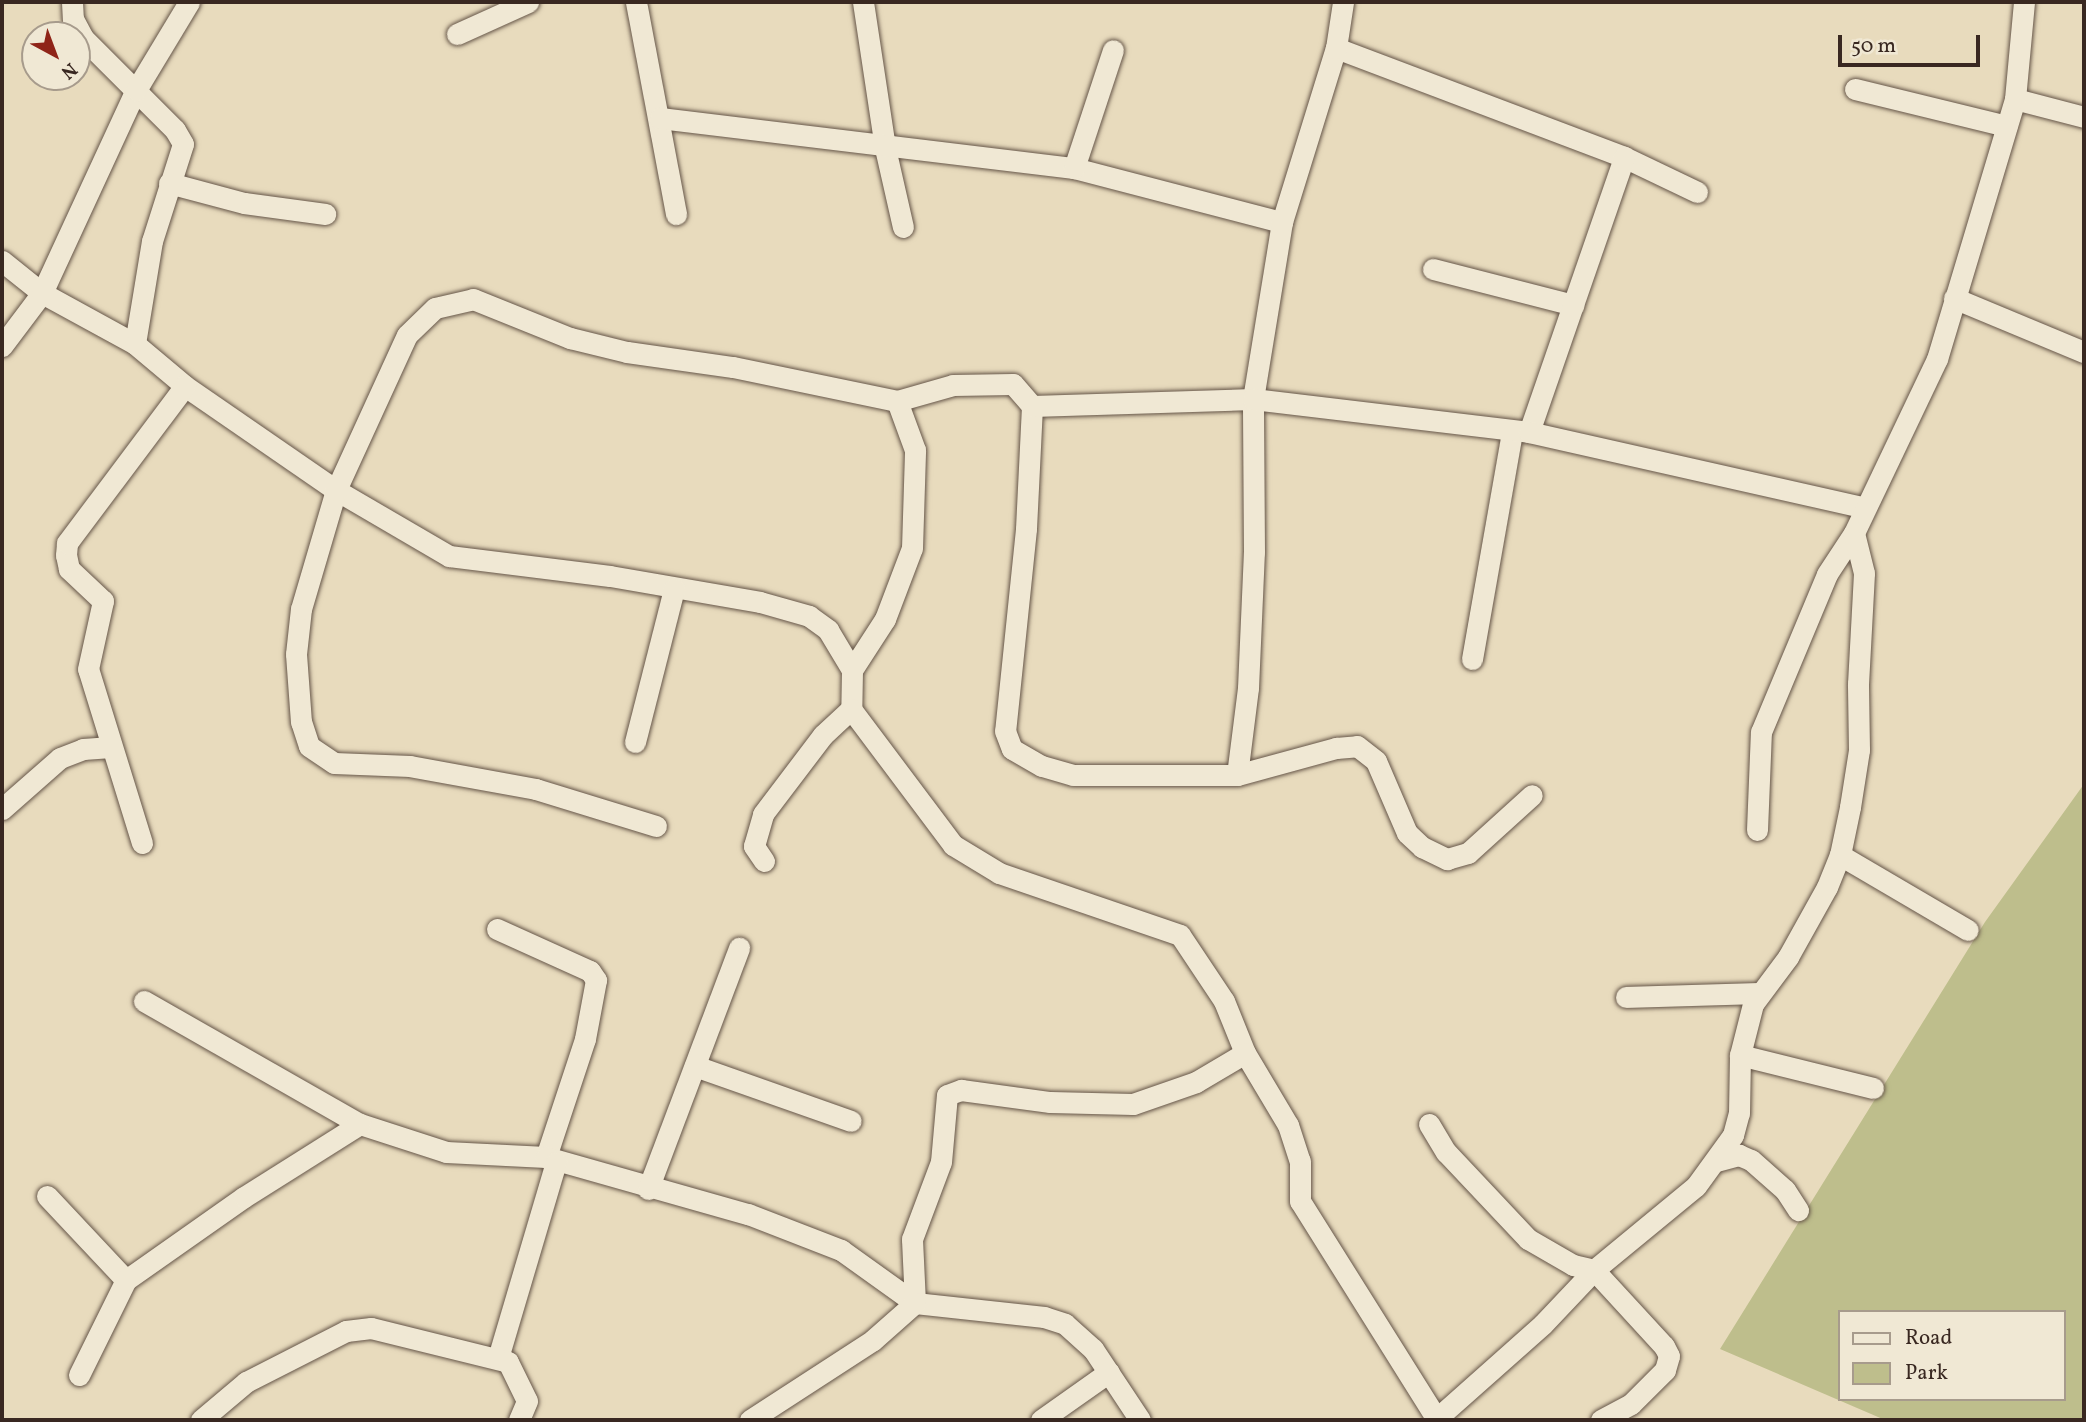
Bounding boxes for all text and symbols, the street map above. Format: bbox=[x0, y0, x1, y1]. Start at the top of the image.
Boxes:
north arrow bbox=[21, 21, 91, 91]
scale bar bbox=[1841, 21, 1983, 65]
text: 50 m bbox=[1851, 32, 1896, 61]
text: N bbox=[55, 56, 82, 85]
legend bbox=[1838, 1310, 2065, 1401]
text: Road bbox=[1905, 1324, 1952, 1353]
text: Park bbox=[1905, 1359, 1948, 1388]

